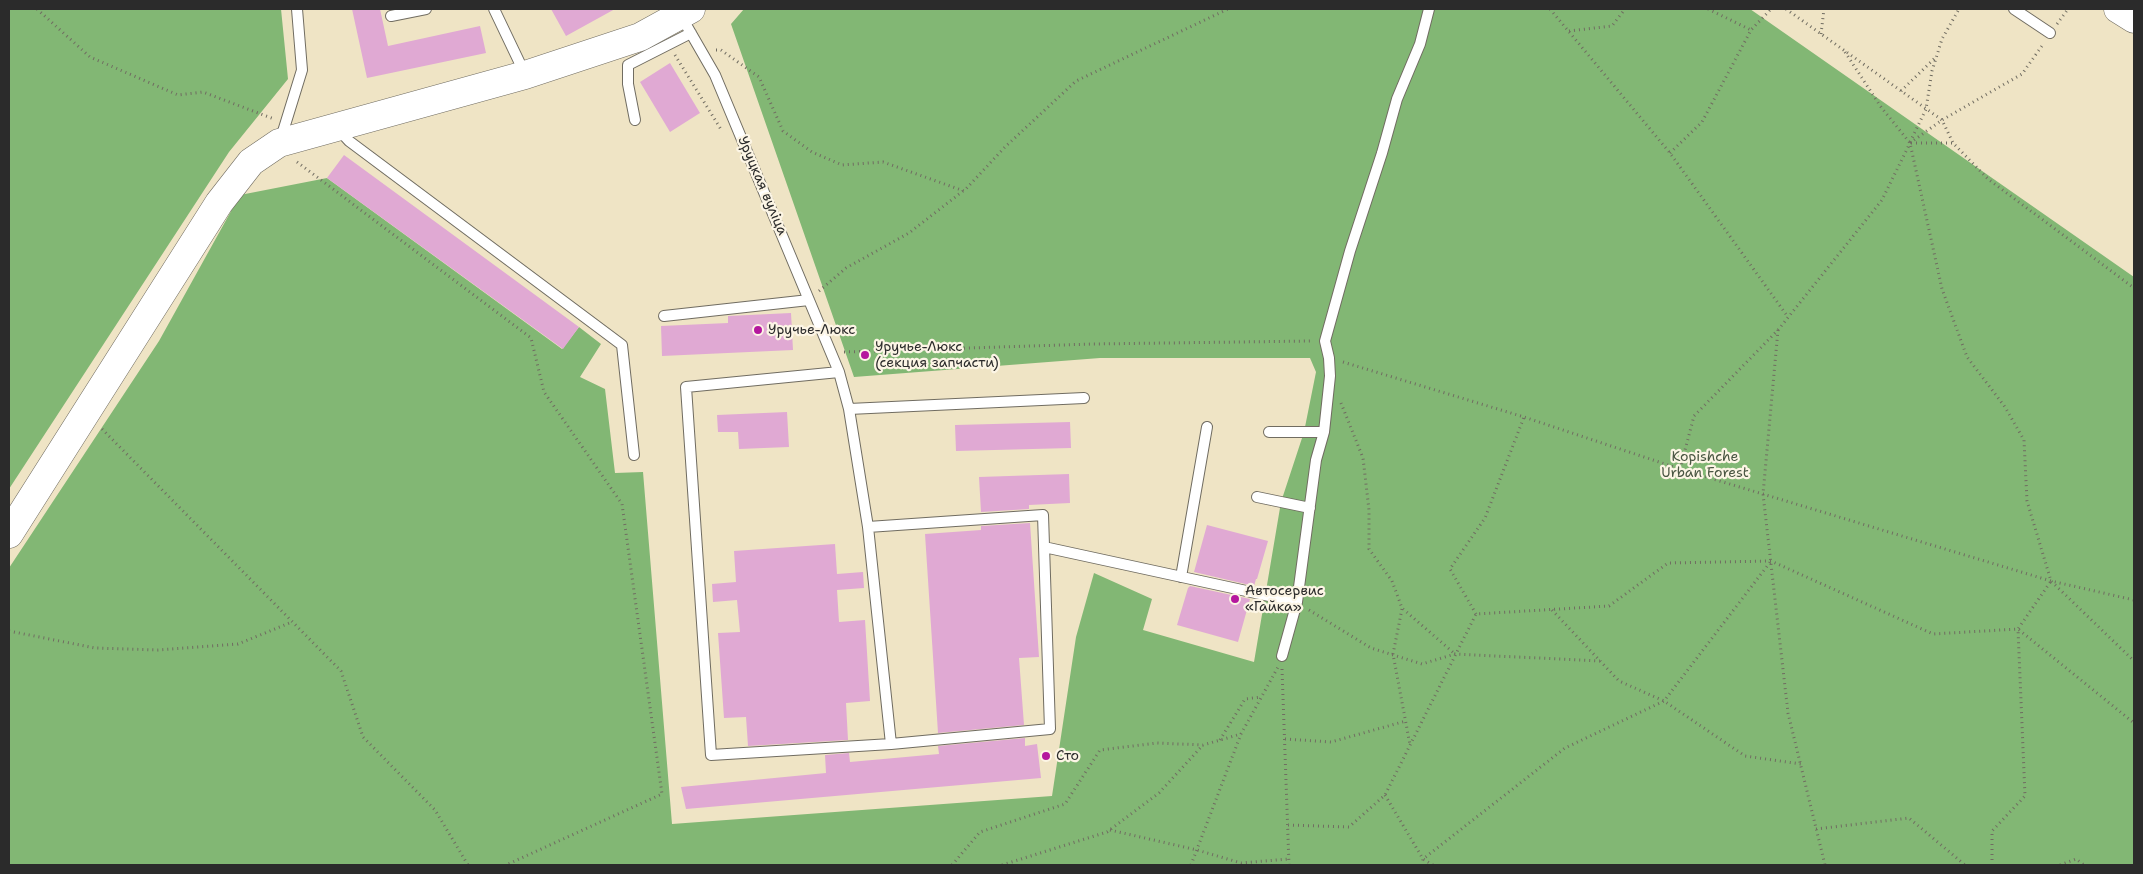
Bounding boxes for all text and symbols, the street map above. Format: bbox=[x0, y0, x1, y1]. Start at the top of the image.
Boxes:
street label: Уруцкая вуліца bbox=[734, 134, 790, 238]
place label: Уручье-Люкс bbox=[768, 322, 855, 338]
marker: Уручье-Люкс bbox=[752, 324, 764, 336]
place label: Уручье-Люкс (секция запчасти) bbox=[875, 339, 999, 372]
marker: Уручье-Люкс (секция запчасти) bbox=[859, 349, 871, 361]
park label: Kopishche Urban Forest bbox=[1661, 449, 1749, 482]
place label: Автосервис «Гайка» bbox=[1245, 583, 1324, 616]
marker: Автосервис «Гайка» bbox=[1229, 593, 1241, 605]
place label: Сто bbox=[1056, 748, 1079, 764]
marker: Сто bbox=[1040, 750, 1052, 762]

